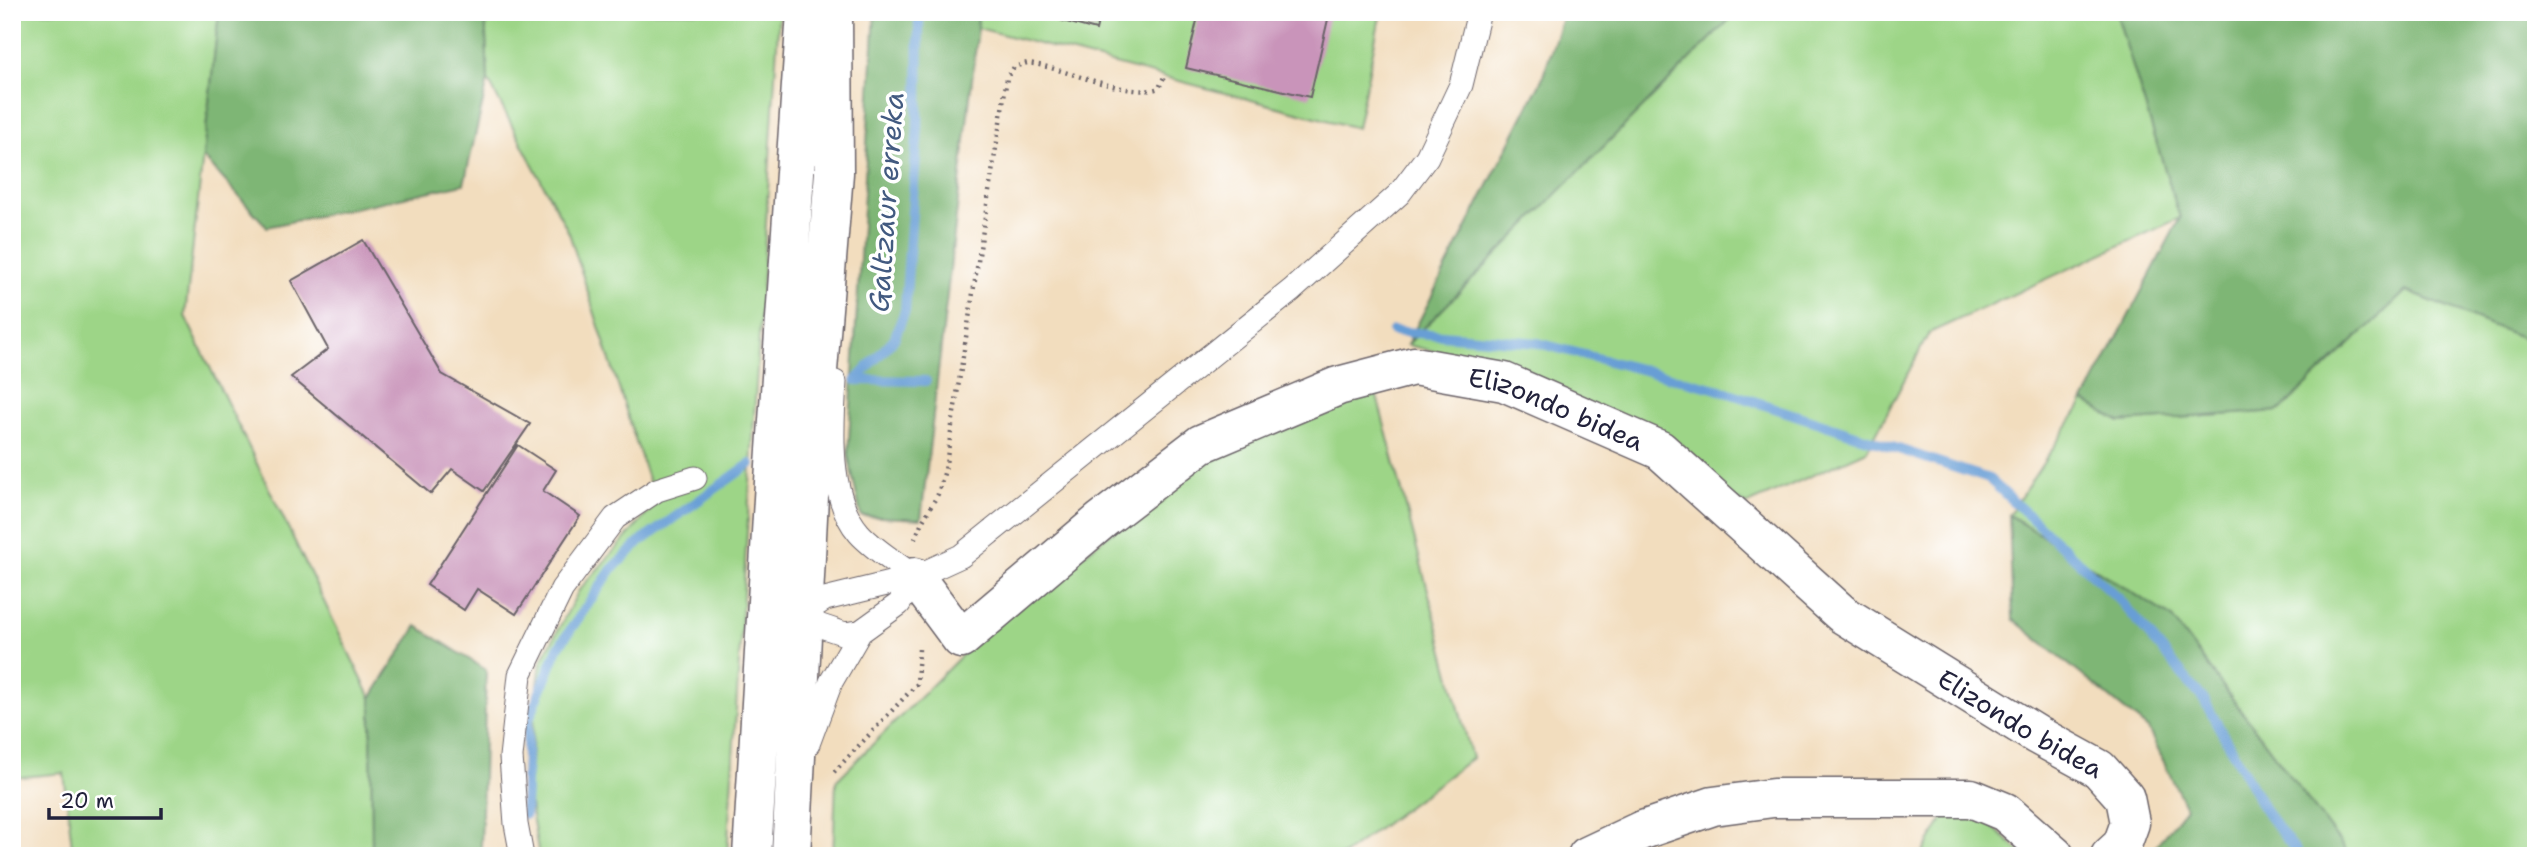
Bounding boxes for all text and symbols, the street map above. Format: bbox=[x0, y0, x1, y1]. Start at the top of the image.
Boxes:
water label: Galtzaur erreka bbox=[859, 91, 913, 313]
street label: Elizondo bidea bbox=[1466, 359, 1649, 458]
street label: Elizondo bidea bbox=[1932, 660, 2110, 786]
scale bar bbox=[49, 777, 161, 821]
text: 20 m bbox=[60, 787, 114, 815]

